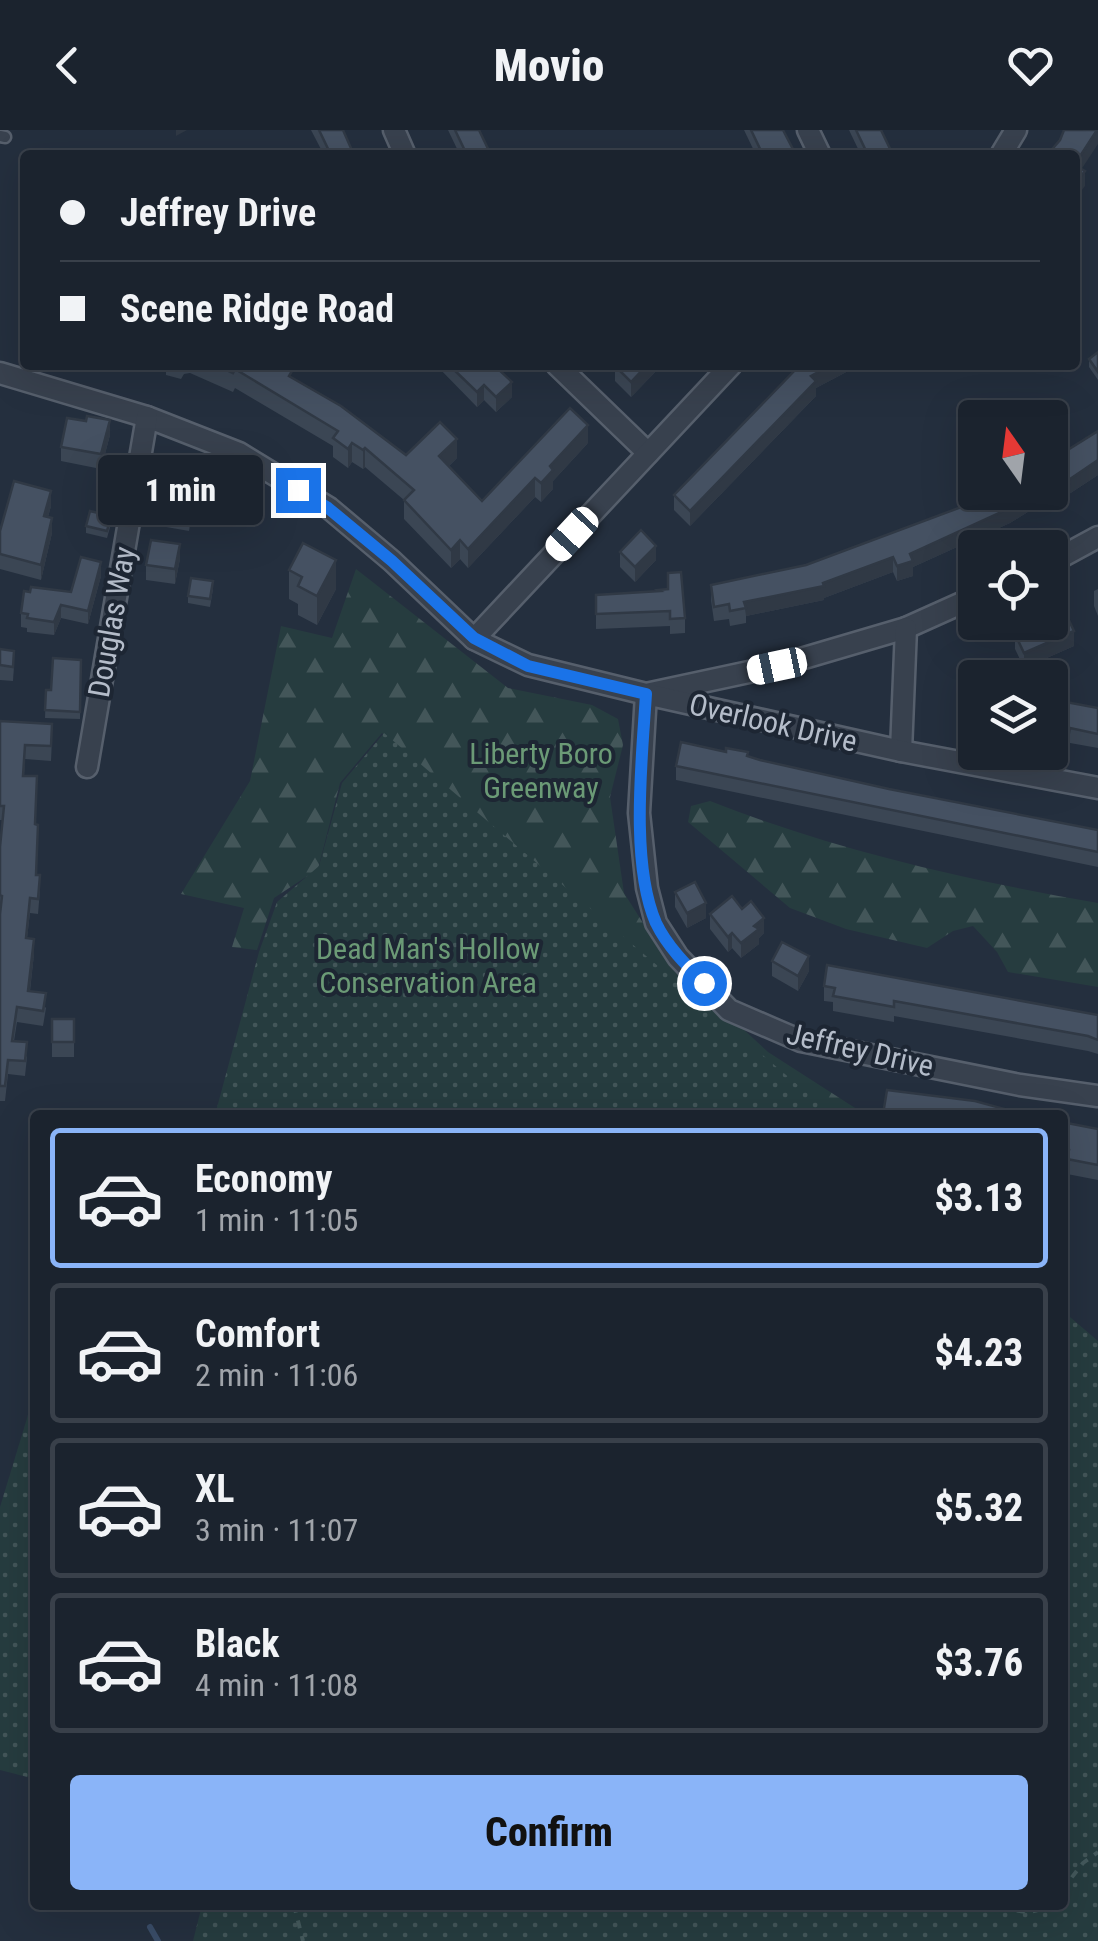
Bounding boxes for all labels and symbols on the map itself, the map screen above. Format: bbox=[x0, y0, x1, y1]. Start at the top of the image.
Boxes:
north arrow bbox=[958, 400, 1068, 510]
callout: 1 min bbox=[98, 455, 263, 525]
route end bbox=[276, 468, 321, 513]
car bbox=[541, 502, 603, 566]
street label: Douglas Way bbox=[81, 544, 142, 700]
car bbox=[745, 645, 809, 687]
street label: Overlook Drive bbox=[686, 686, 860, 759]
park label: Liberty Boro Greenway bbox=[469, 736, 613, 805]
park label: Dead Man's Hollow Conservation Area bbox=[316, 931, 540, 1000]
route start bbox=[682, 961, 727, 1006]
street label: Jeffrey Drive bbox=[783, 1016, 937, 1083]

